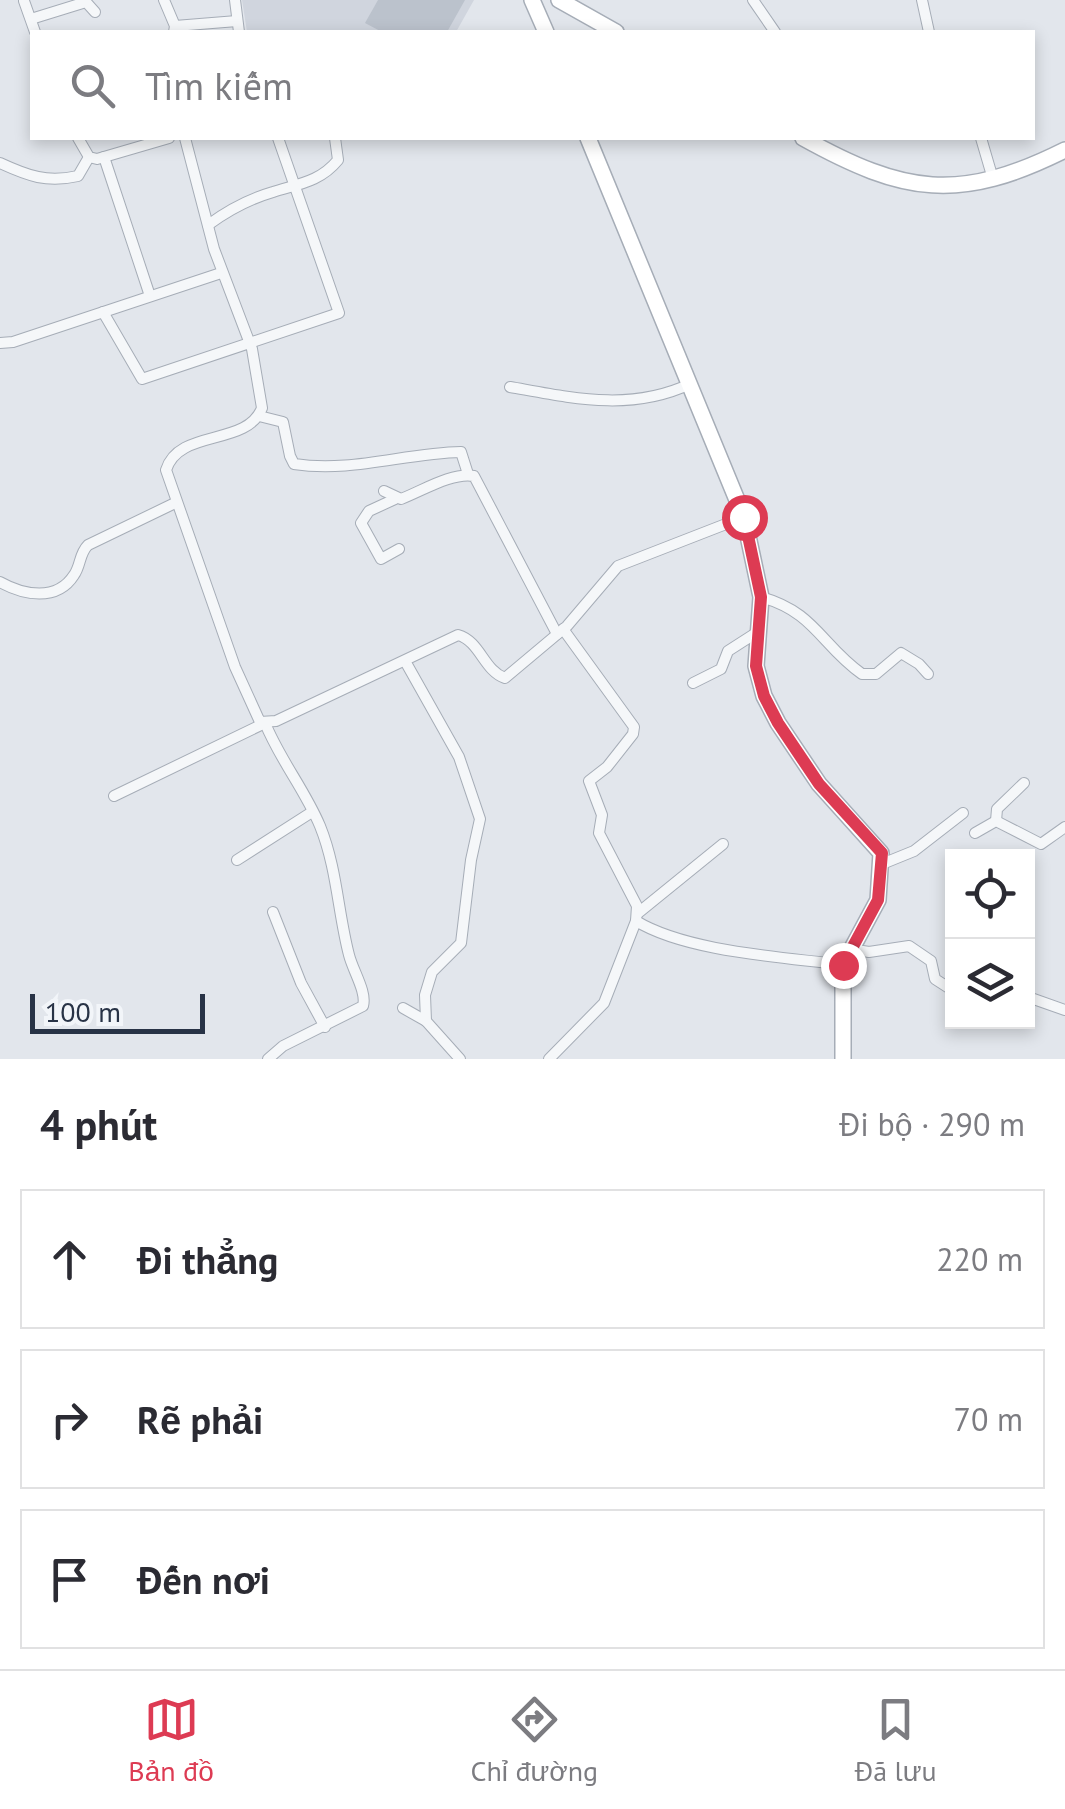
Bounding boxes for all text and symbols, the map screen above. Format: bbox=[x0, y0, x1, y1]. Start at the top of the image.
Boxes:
search box bbox=[30, 30, 1035, 140]
icon: search bbox=[65, 58, 120, 113]
text: Tìm kiếm bbox=[145, 61, 293, 110]
route start bbox=[722, 495, 768, 541]
map controls bbox=[945, 849, 1035, 1029]
button: locate bbox=[945, 849, 1035, 939]
button: layers bbox=[945, 939, 1035, 1029]
route end bbox=[821, 943, 867, 989]
scale bar bbox=[30, 989, 205, 1034]
text: 100 m bbox=[45, 993, 121, 1030]
text: 4 phút bbox=[40, 1097, 157, 1152]
text: Đi bộ · 290 m bbox=[839, 1103, 1025, 1145]
icon: ahead bbox=[42, 1232, 97, 1287]
text: Đi thẳng bbox=[137, 1235, 278, 1284]
text: 220 m bbox=[936, 1238, 1023, 1280]
icon: right bbox=[42, 1392, 97, 1447]
text: Rẽ phải bbox=[137, 1395, 263, 1444]
text: 70 m bbox=[954, 1398, 1023, 1440]
icon: arrive bbox=[42, 1552, 97, 1607]
text: Đến nơi bbox=[137, 1555, 270, 1604]
tab: Bản đồ bbox=[128, 1692, 214, 1789]
tab: Chỉ đường bbox=[471, 1692, 598, 1789]
tab: Đã lưu bbox=[855, 1692, 937, 1789]

